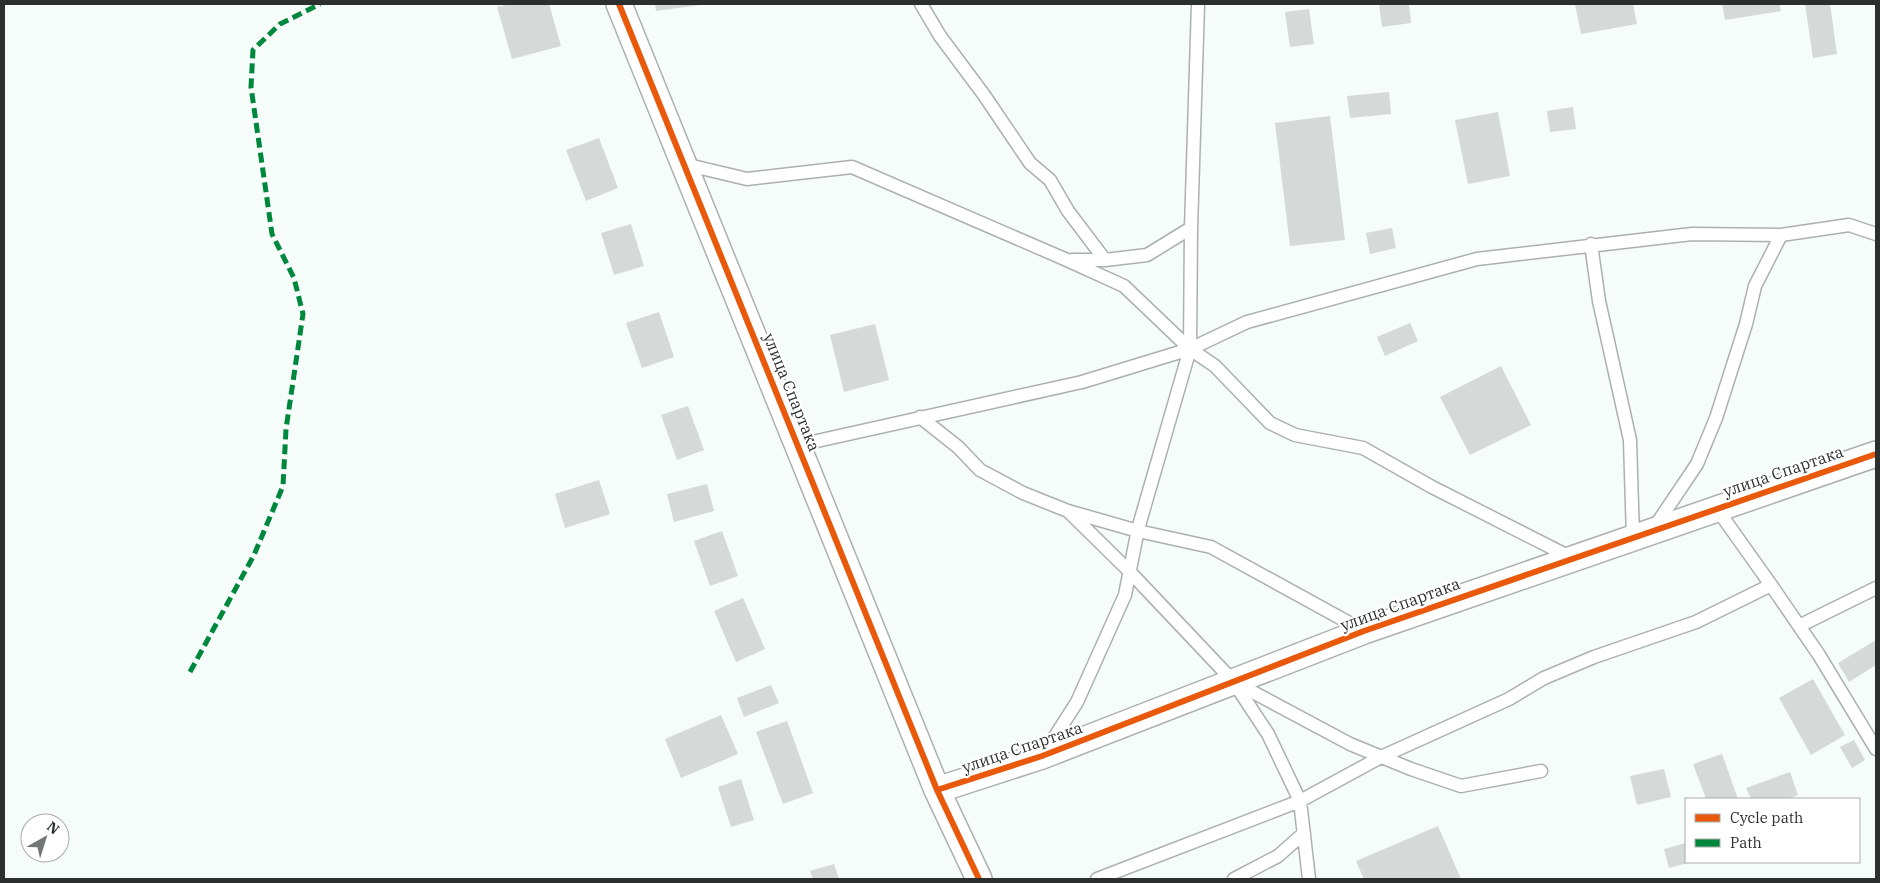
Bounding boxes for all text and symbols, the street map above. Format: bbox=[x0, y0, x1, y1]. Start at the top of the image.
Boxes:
street label: улица Спартака bbox=[759, 330, 825, 454]
street label: улица Спартака bbox=[1720, 441, 1846, 501]
street label: улица Спартака bbox=[1337, 573, 1463, 635]
street label: улица Спартака bbox=[959, 717, 1085, 777]
legend bbox=[1685, 798, 1860, 863]
text: Cycle path bbox=[1730, 808, 1803, 827]
north arrow bbox=[20, 813, 70, 863]
text: N bbox=[43, 817, 63, 838]
text: Path bbox=[1730, 833, 1762, 852]

